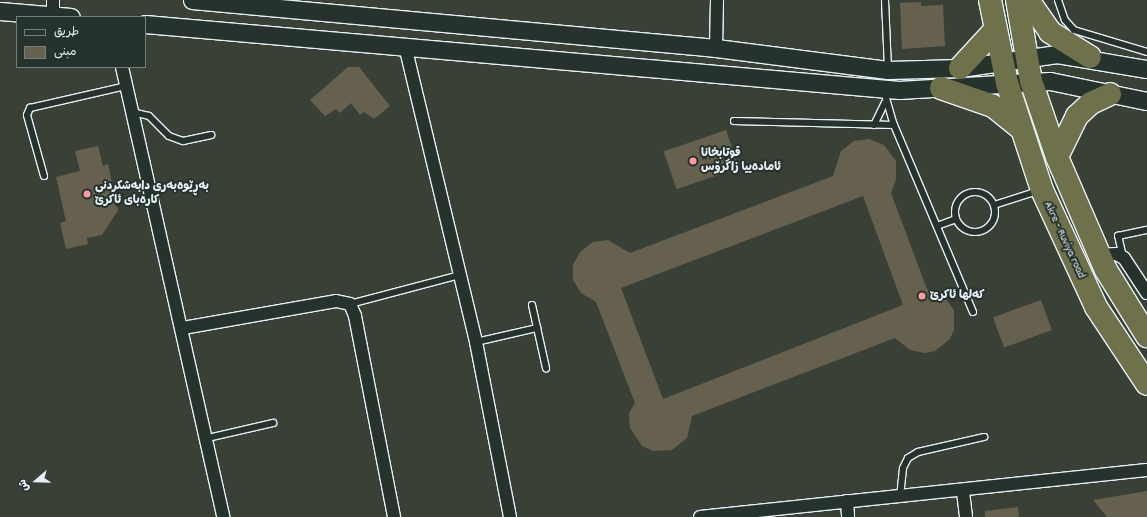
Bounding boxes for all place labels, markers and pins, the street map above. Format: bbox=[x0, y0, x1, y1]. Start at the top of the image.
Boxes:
place label: قوتابخانا ئامادەییا زاگرۆس bbox=[701, 147, 781, 175]
marker: قوتابخانا ئامادەییا زاگرۆس bbox=[688, 156, 698, 166]
place label: بەڕێوەبەری دابەشکردنی کارەبای ئاکرێ bbox=[95, 180, 209, 208]
marker: بەڕێوەبەری دابەشکردنی کارەبای ئاکرێ bbox=[82, 189, 92, 199]
place label: کەلها ئاکرێ bbox=[930, 289, 984, 303]
marker: کەلها ئاکرێ bbox=[917, 291, 927, 301]

